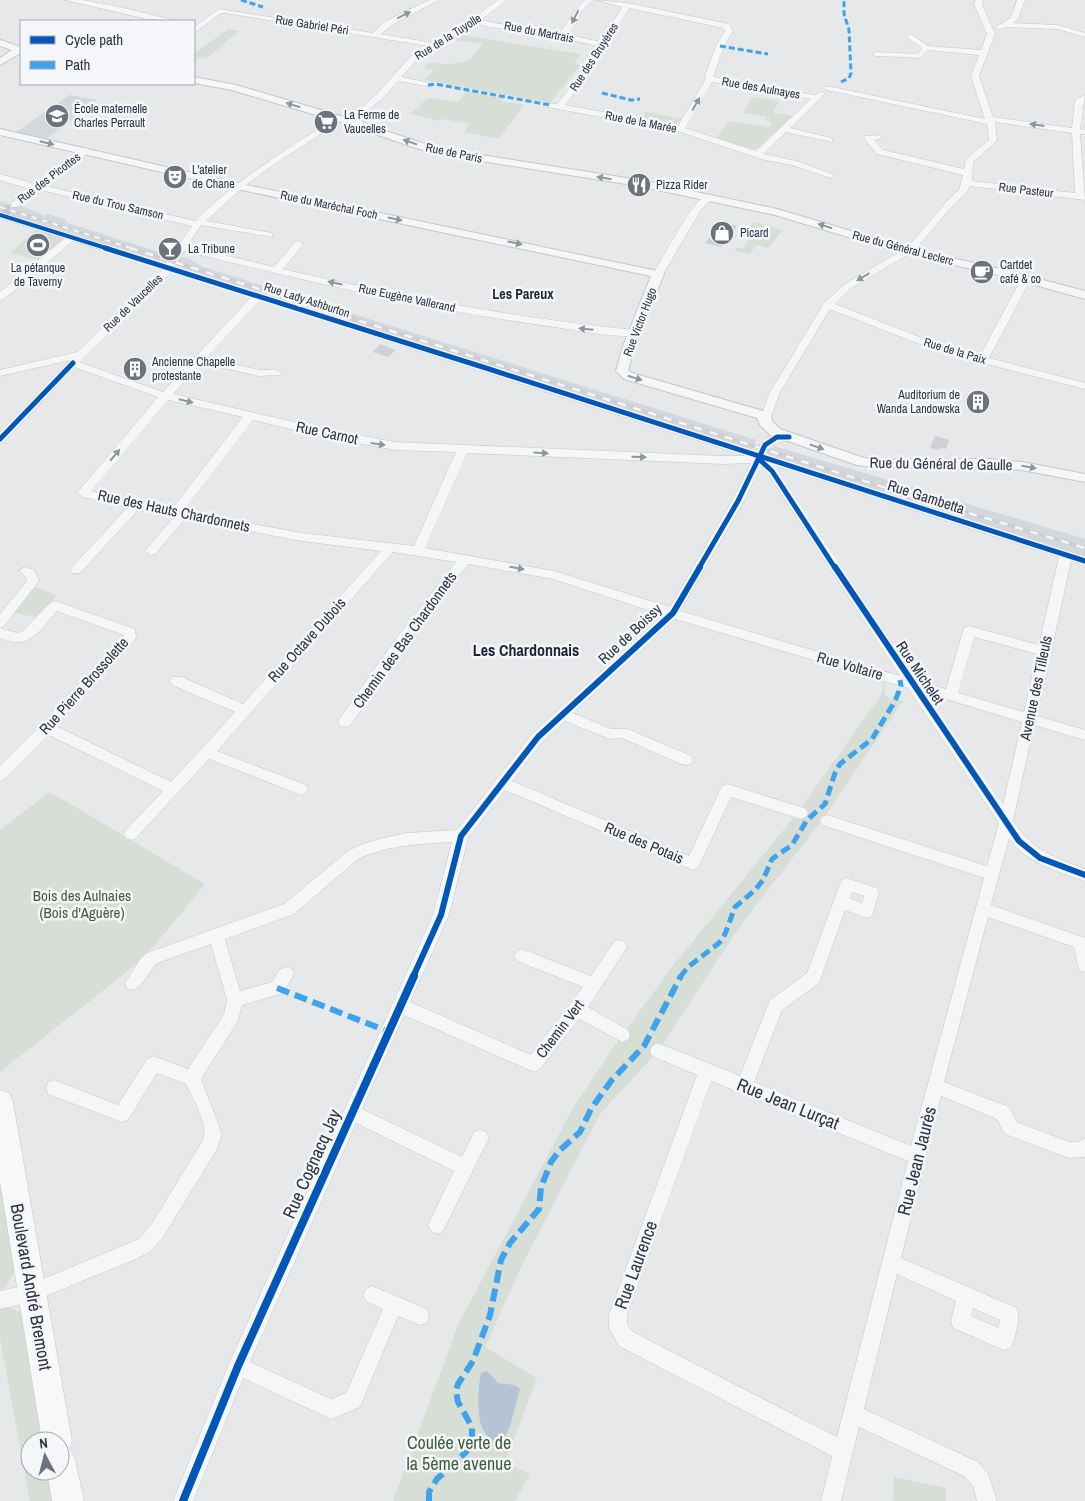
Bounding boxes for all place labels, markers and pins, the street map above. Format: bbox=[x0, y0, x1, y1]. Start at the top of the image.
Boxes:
place label: École maternelle Charles Perrault bbox=[74, 101, 147, 131]
school or university icon: École maternelle Charles Perrault bbox=[44, 103, 70, 129]
place label: La Ferme de Vaucelles bbox=[344, 107, 399, 137]
supermarket icon: La Ferme de Vaucelles bbox=[313, 109, 339, 135]
place label: L'atelier de Chane bbox=[192, 162, 235, 192]
theatre icon: L'atelier de Chane bbox=[162, 164, 188, 190]
restaurant icon: Pizza Rider bbox=[626, 172, 652, 198]
place label: Pizza Rider bbox=[656, 177, 708, 193]
shop icon: Picard bbox=[709, 220, 735, 246]
place label: Picard bbox=[740, 225, 768, 241]
sports icon: La pétanque de Taverny bbox=[25, 232, 51, 258]
bar icon: La Tribune bbox=[157, 236, 183, 262]
place label: La Tribune bbox=[188, 241, 235, 257]
place label: Cartdet café & co bbox=[1000, 257, 1041, 287]
cafe icon: Cartdet café & co bbox=[969, 259, 995, 285]
place label: La pétanque de Taverny bbox=[11, 260, 65, 290]
place label: Ancienne Chapelle protestante bbox=[151, 354, 235, 384]
building icon: Ancienne Chapelle protestante bbox=[122, 356, 148, 382]
place label: Auditorium de Wanda Landowska bbox=[877, 387, 961, 417]
building icon: Auditorium de Wanda Landowska bbox=[965, 389, 991, 415]

